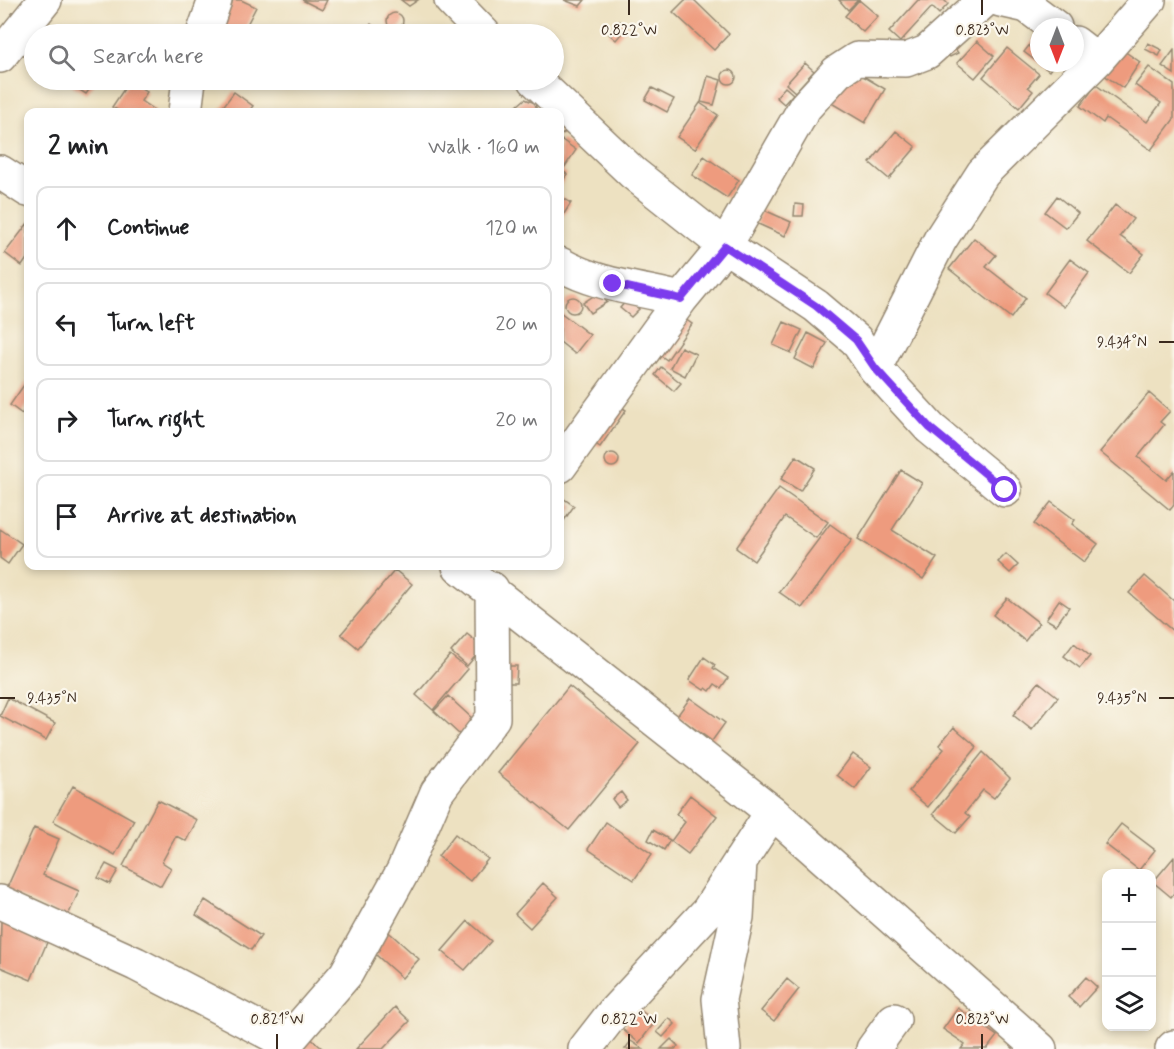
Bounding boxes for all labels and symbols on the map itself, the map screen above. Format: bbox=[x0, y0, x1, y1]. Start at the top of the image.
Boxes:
north arrow bbox=[1030, 18, 1084, 72]
text: 0.822°W bbox=[601, 21, 657, 41]
text: 0.823°W bbox=[955, 21, 1009, 41]
route end bbox=[599, 270, 625, 296]
text: 9.434°N bbox=[1097, 333, 1147, 353]
route start bbox=[991, 476, 1017, 502]
text: 9.435°N bbox=[27, 689, 77, 709]
text: 9.435°N bbox=[1097, 689, 1147, 709]
text: 0.821°W bbox=[251, 1010, 303, 1030]
text: 0.822°W bbox=[601, 1010, 657, 1030]
text: 0.823°W bbox=[955, 1010, 1009, 1030]

